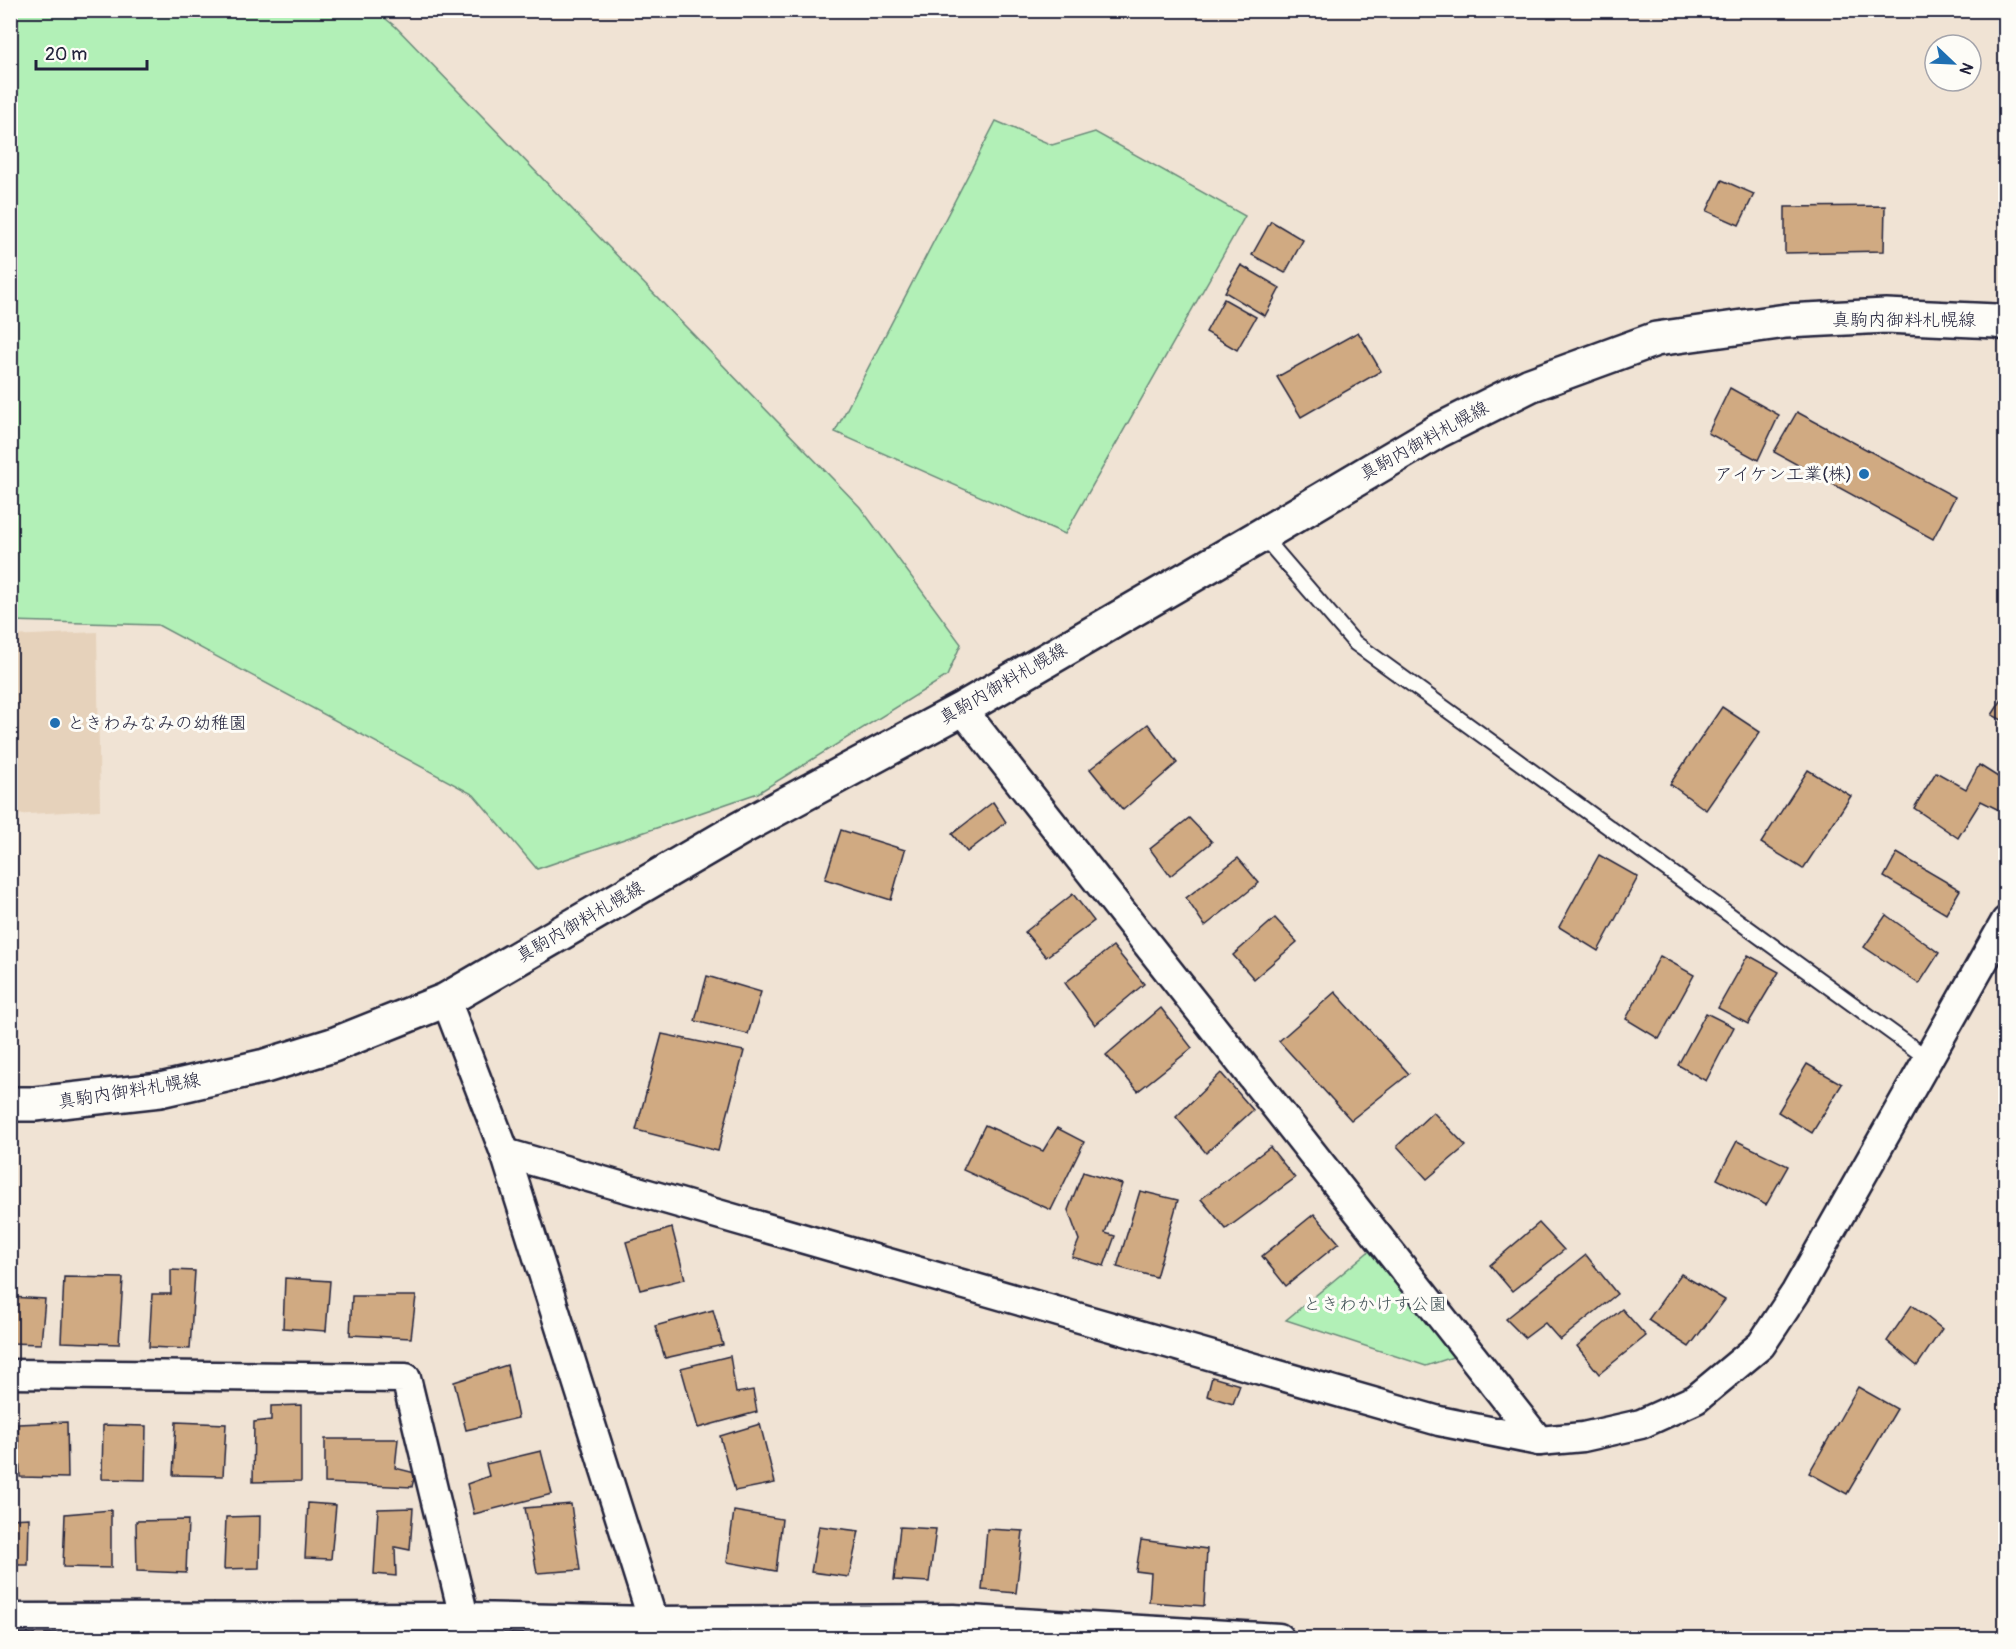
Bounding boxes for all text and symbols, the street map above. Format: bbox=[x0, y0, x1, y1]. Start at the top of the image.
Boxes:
scale bar bbox=[36, 33, 147, 71]
north arrow bbox=[1923, 33, 1983, 93]
text: 20 m bbox=[45, 43, 87, 66]
text: N bbox=[1954, 60, 1977, 78]
street label: 真駒内御料札幌線 bbox=[1832, 309, 1976, 332]
street label: 真駒内御料札幌線 bbox=[1355, 396, 1493, 486]
place label: アイケン工業(株) bbox=[1715, 463, 1852, 486]
marker: アイケン工業(株) bbox=[1857, 467, 1871, 481]
street label: 真駒内御料札幌線 bbox=[935, 638, 1071, 730]
place label: ときわみなみの幼稚園 bbox=[67, 712, 247, 735]
marker: ときわみなみの幼稚園 bbox=[48, 716, 62, 730]
street label: 真駒内御料札幌線 bbox=[512, 876, 648, 968]
street label: 真駒内御料札幌線 bbox=[56, 1068, 202, 1114]
park label: ときわかけす公園 bbox=[1303, 1293, 1447, 1316]

